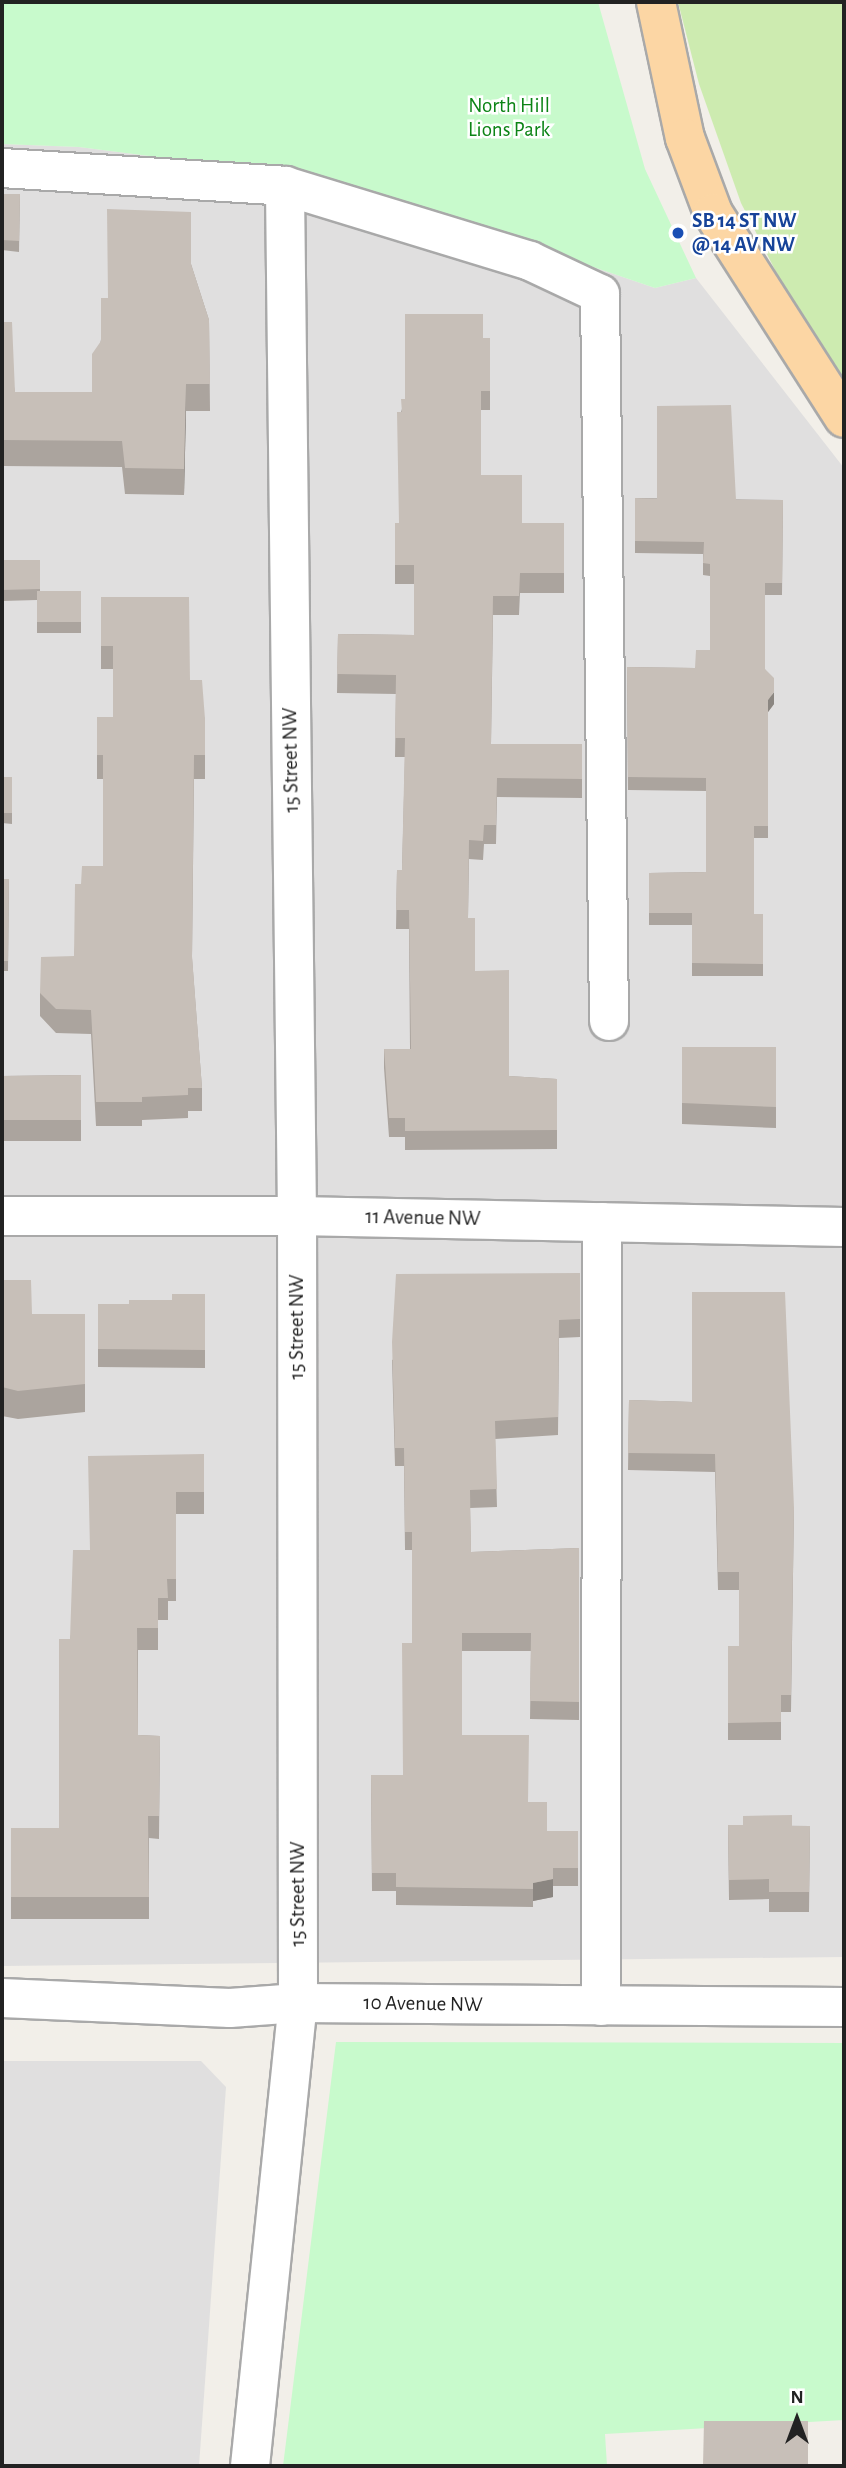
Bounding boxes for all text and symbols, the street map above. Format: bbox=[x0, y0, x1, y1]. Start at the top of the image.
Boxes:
park label: North Hill Lions Park bbox=[468, 93, 550, 143]
place label: SB 14 ST NW @ 14 AV NW bbox=[692, 208, 796, 258]
marker: SB 14 ST NW @ 14 AV NW bbox=[670, 225, 686, 241]
street label: 15 Street NW bbox=[277, 707, 305, 813]
street label: 11 Avenue NW bbox=[365, 1204, 481, 1232]
street label: 15 Street NW bbox=[284, 1274, 310, 1380]
street label: 15 Street NW bbox=[285, 1841, 311, 1947]
street label: 10 Avenue NW bbox=[363, 1990, 483, 2018]
north arrow bbox=[762, 2384, 832, 2454]
text: N bbox=[790, 2388, 804, 2407]

